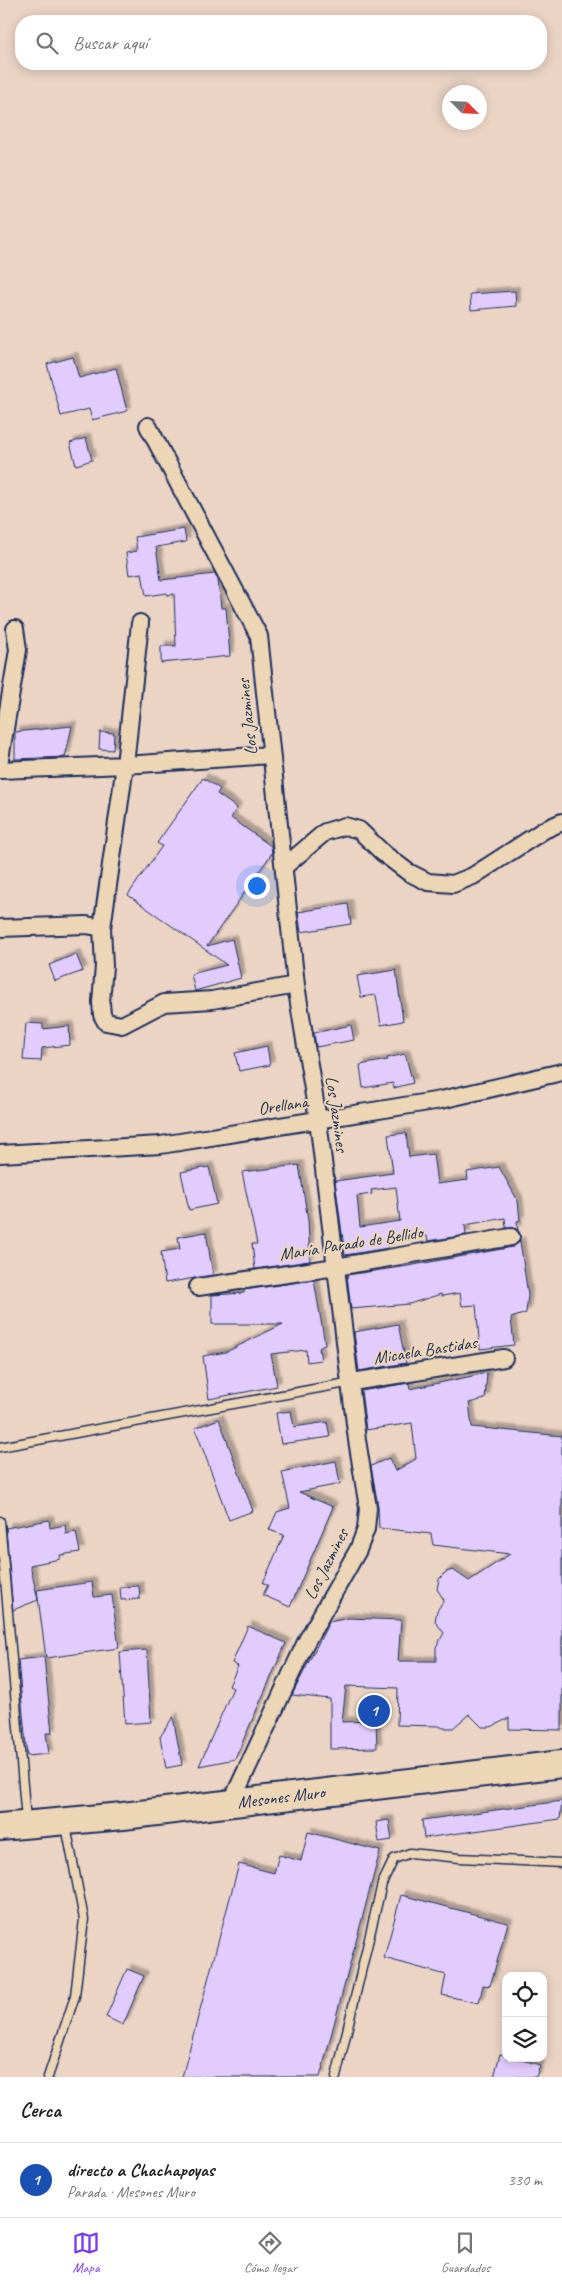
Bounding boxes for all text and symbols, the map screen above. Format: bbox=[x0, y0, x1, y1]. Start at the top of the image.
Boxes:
search box bbox=[15, 15, 547, 70]
icon: search bbox=[33, 29, 61, 57]
text: Buscar aquí bbox=[73, 31, 147, 55]
north arrow bbox=[442, 85, 487, 130]
street label: Los Jazmines bbox=[232, 676, 262, 756]
your location bbox=[244, 873, 270, 899]
street label: Los Jazmines bbox=[321, 1075, 353, 1155]
street label: Orellana bbox=[257, 1090, 311, 1120]
street label: María Parado de Bellido bbox=[278, 1221, 426, 1265]
street label: Micaela Bastidas bbox=[372, 1331, 480, 1369]
street label: Los Jazmines bbox=[299, 1523, 354, 1603]
pin: 1 bbox=[358, 1692, 390, 1730]
street label: Mesones Muro bbox=[236, 1781, 328, 1813]
map controls bbox=[502, 1972, 547, 2062]
button: locate bbox=[502, 1972, 547, 2017]
button: layers bbox=[502, 2017, 547, 2062]
text: Cerca bbox=[20, 2097, 61, 2123]
text: directo a Chachapoyas bbox=[67, 2158, 214, 2182]
text: 1 bbox=[32, 2170, 40, 2190]
text: 330 m bbox=[508, 2170, 542, 2190]
text: Parada · Mesones Muro bbox=[67, 2182, 195, 2202]
tab: Mapa bbox=[72, 2229, 100, 2276]
tab: Cómo llegar bbox=[244, 2229, 297, 2276]
tab: Guardados bbox=[441, 2229, 490, 2276]

